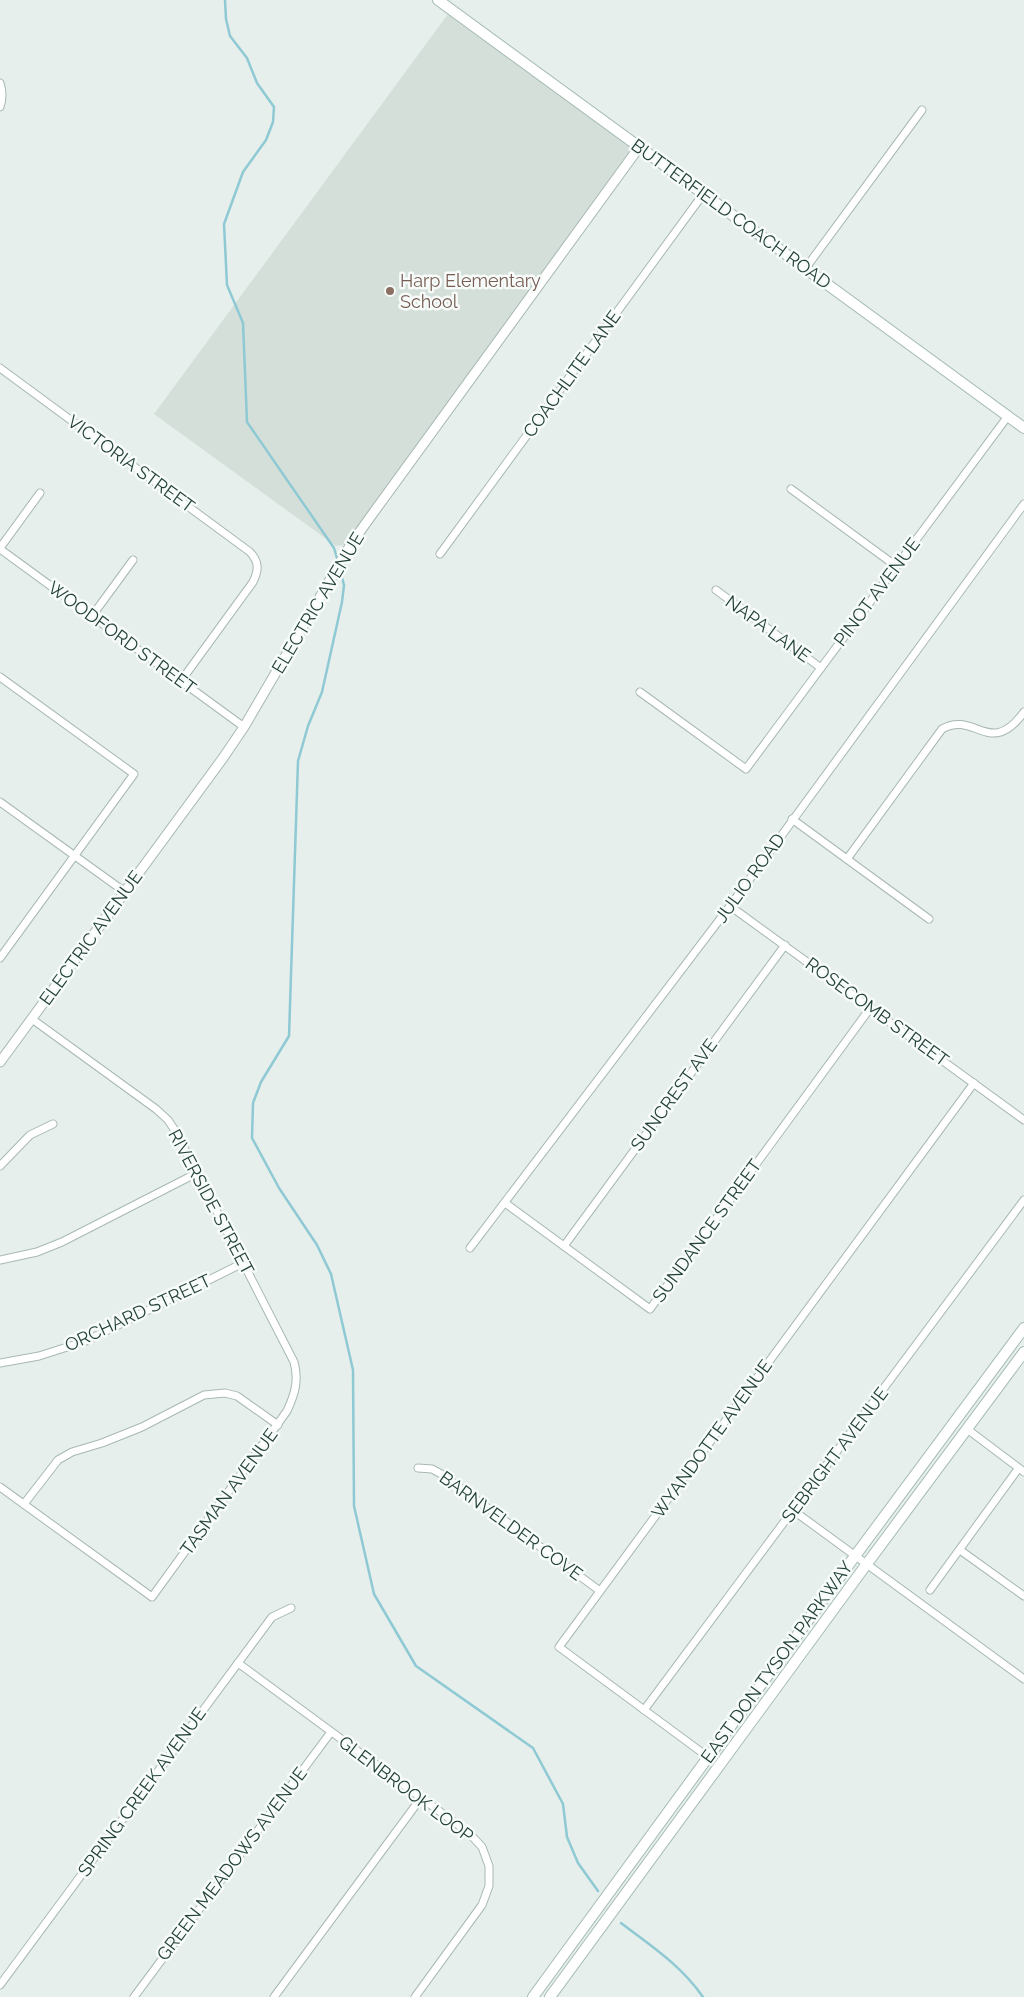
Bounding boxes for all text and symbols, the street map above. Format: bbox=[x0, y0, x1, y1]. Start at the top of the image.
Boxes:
street label: BUTTERFIELD COACH ROAD bbox=[628, 134, 835, 293]
place label: Harp Elementary School bbox=[400, 270, 541, 312]
marker: Harp Elementary School bbox=[384, 285, 396, 297]
street label: COACHLITE LANE bbox=[519, 306, 625, 441]
street label: VICTORIA STREET bbox=[64, 410, 199, 517]
street label: ELECTRIC AVENUE bbox=[267, 528, 368, 677]
street label: PINOT AVENUE bbox=[829, 534, 924, 650]
street label: WOODFORD STREET bbox=[44, 577, 200, 698]
street label: NAPA LANE bbox=[722, 591, 815, 667]
street label: JULIO ROAD bbox=[710, 829, 789, 926]
street label: ELECTRIC AVENUE bbox=[35, 866, 146, 1009]
street label: ROSECOMB STREET bbox=[802, 953, 953, 1071]
street label: SUNCREST AVE bbox=[626, 1035, 721, 1155]
street label: RIVERSIDE STREET bbox=[164, 1126, 259, 1278]
street label: SUNDANCE STREET bbox=[648, 1155, 765, 1306]
street label: ORCHARD STREET bbox=[61, 1269, 214, 1356]
street label: WYANDOTTE AVENUE bbox=[647, 1355, 776, 1522]
street label: SEBRIGHT AVENUE bbox=[777, 1383, 892, 1526]
street label: TASMAN AVENUE bbox=[176, 1424, 282, 1559]
street label: BARNVELDER COVE bbox=[436, 1467, 587, 1585]
street label: EAST DON TYSON PARKWAY bbox=[696, 1556, 857, 1767]
street label: SPRING CREEK AVENUE bbox=[73, 1703, 210, 1880]
street label: GLENBROOK LOOP bbox=[335, 1731, 478, 1846]
street label: GREEN MEADOWS AVENUE bbox=[152, 1763, 311, 1964]

